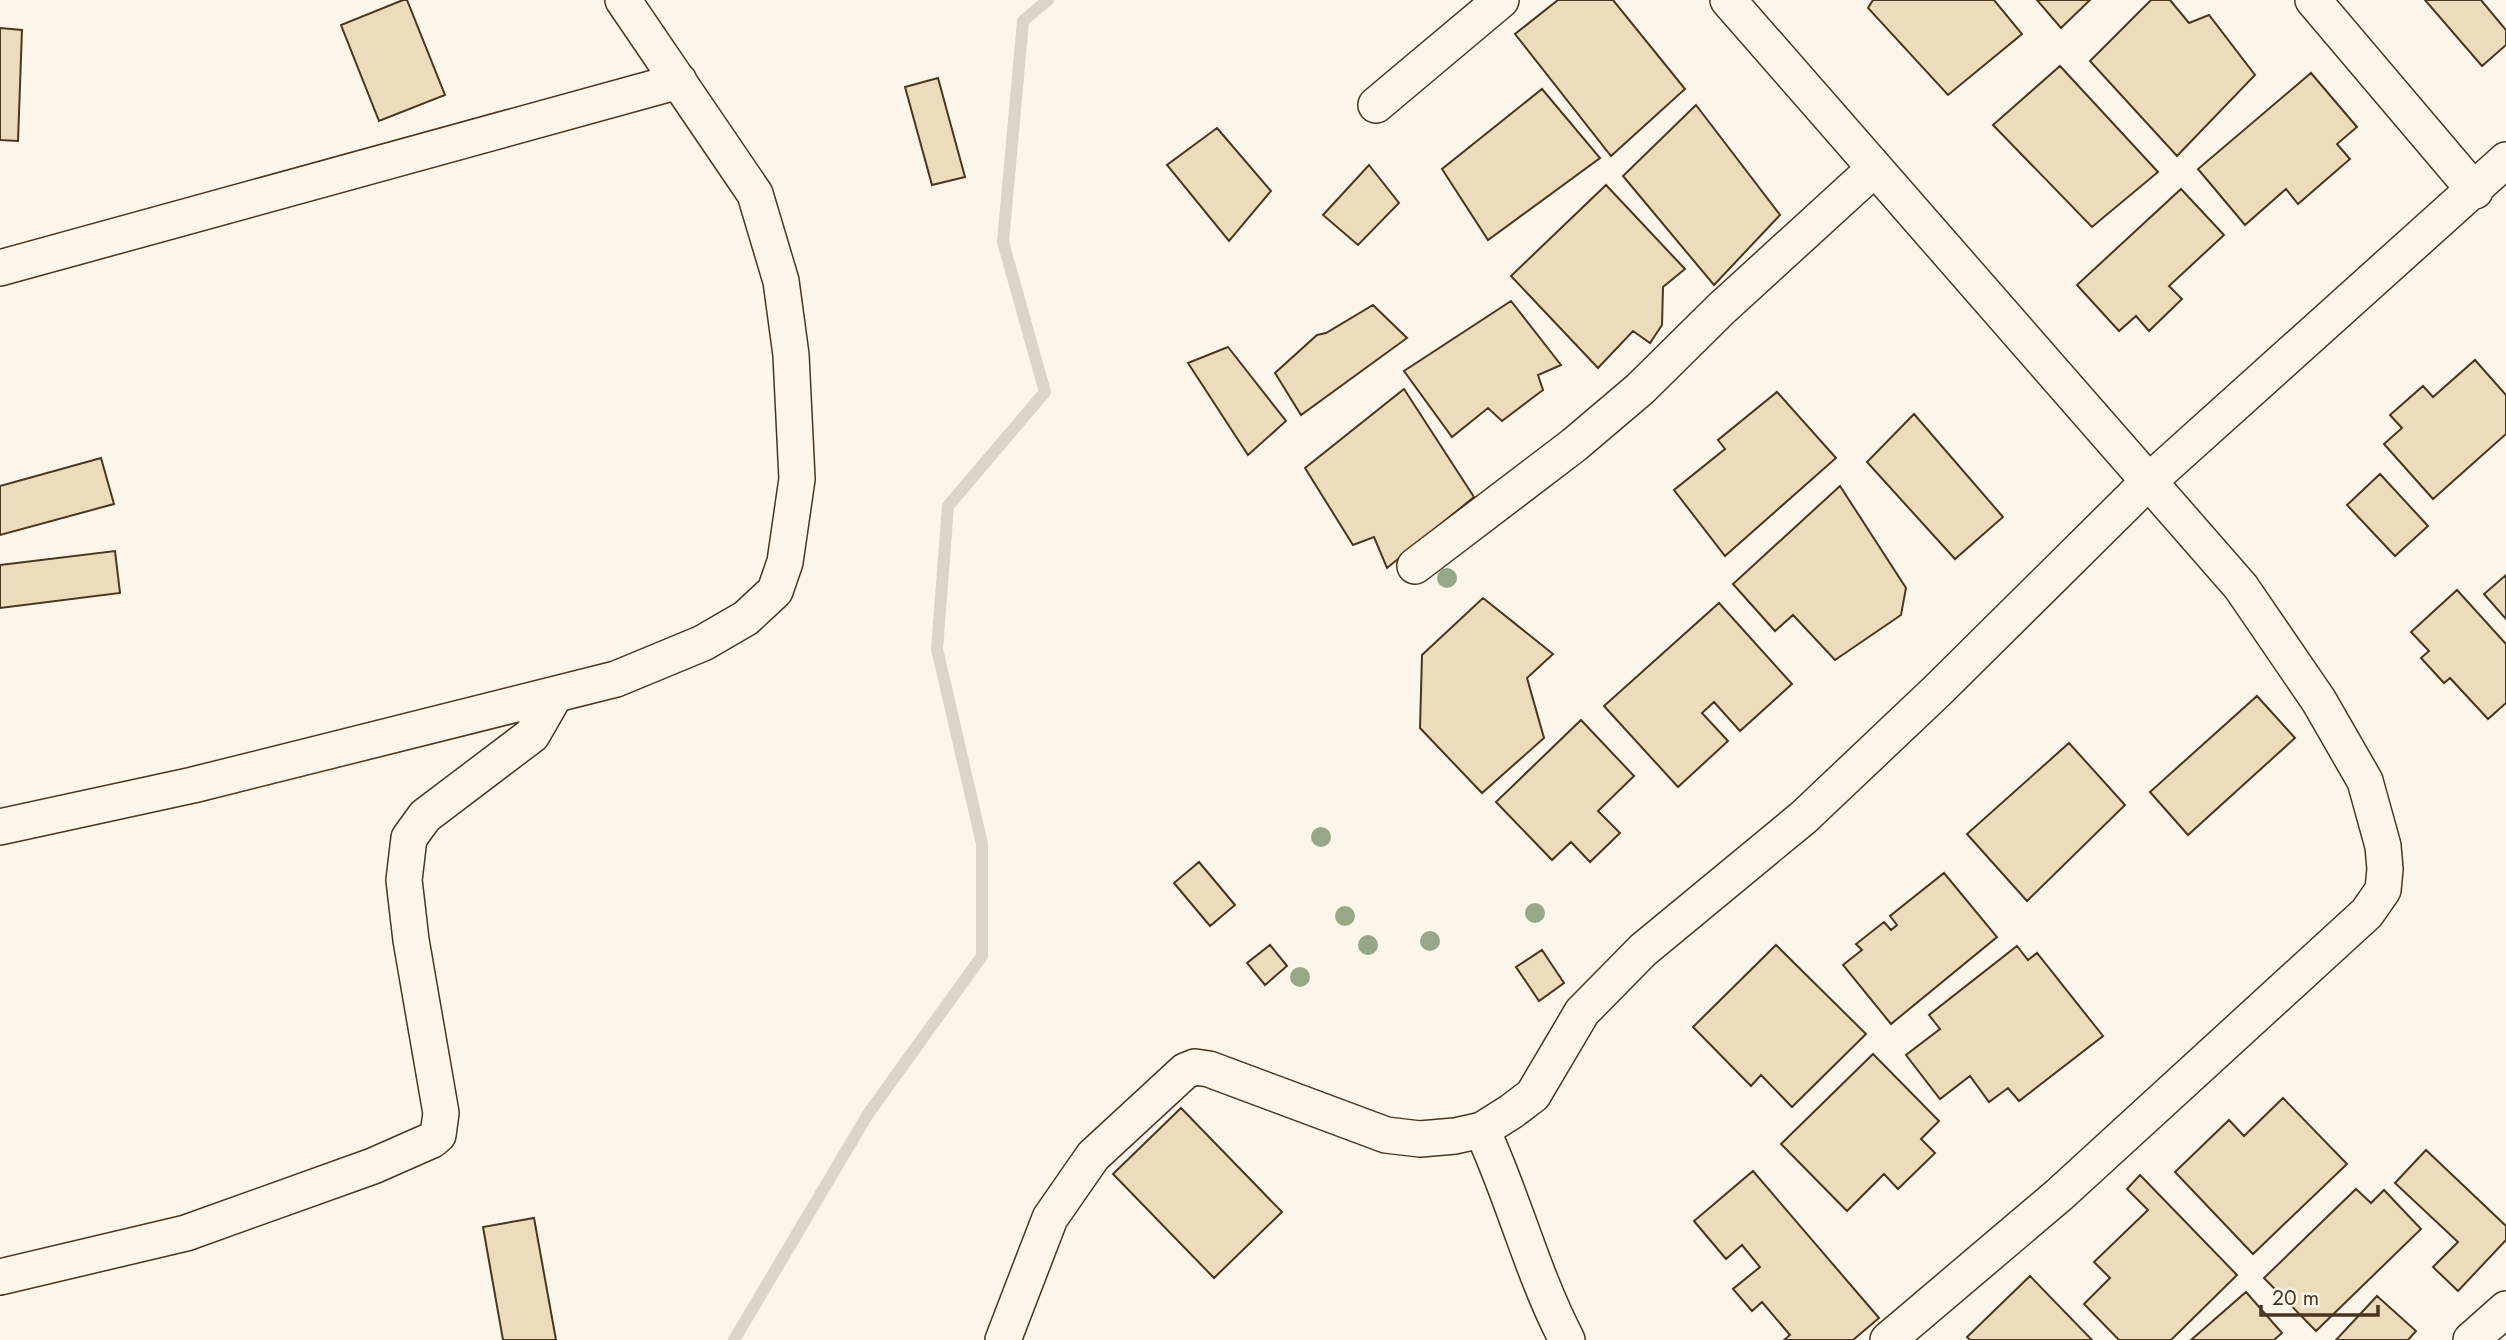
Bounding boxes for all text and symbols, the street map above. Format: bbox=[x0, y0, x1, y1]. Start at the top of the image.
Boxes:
scale bar bbox=[2261, 1274, 2378, 1318]
text: 20 m bbox=[2272, 1283, 2319, 1313]

